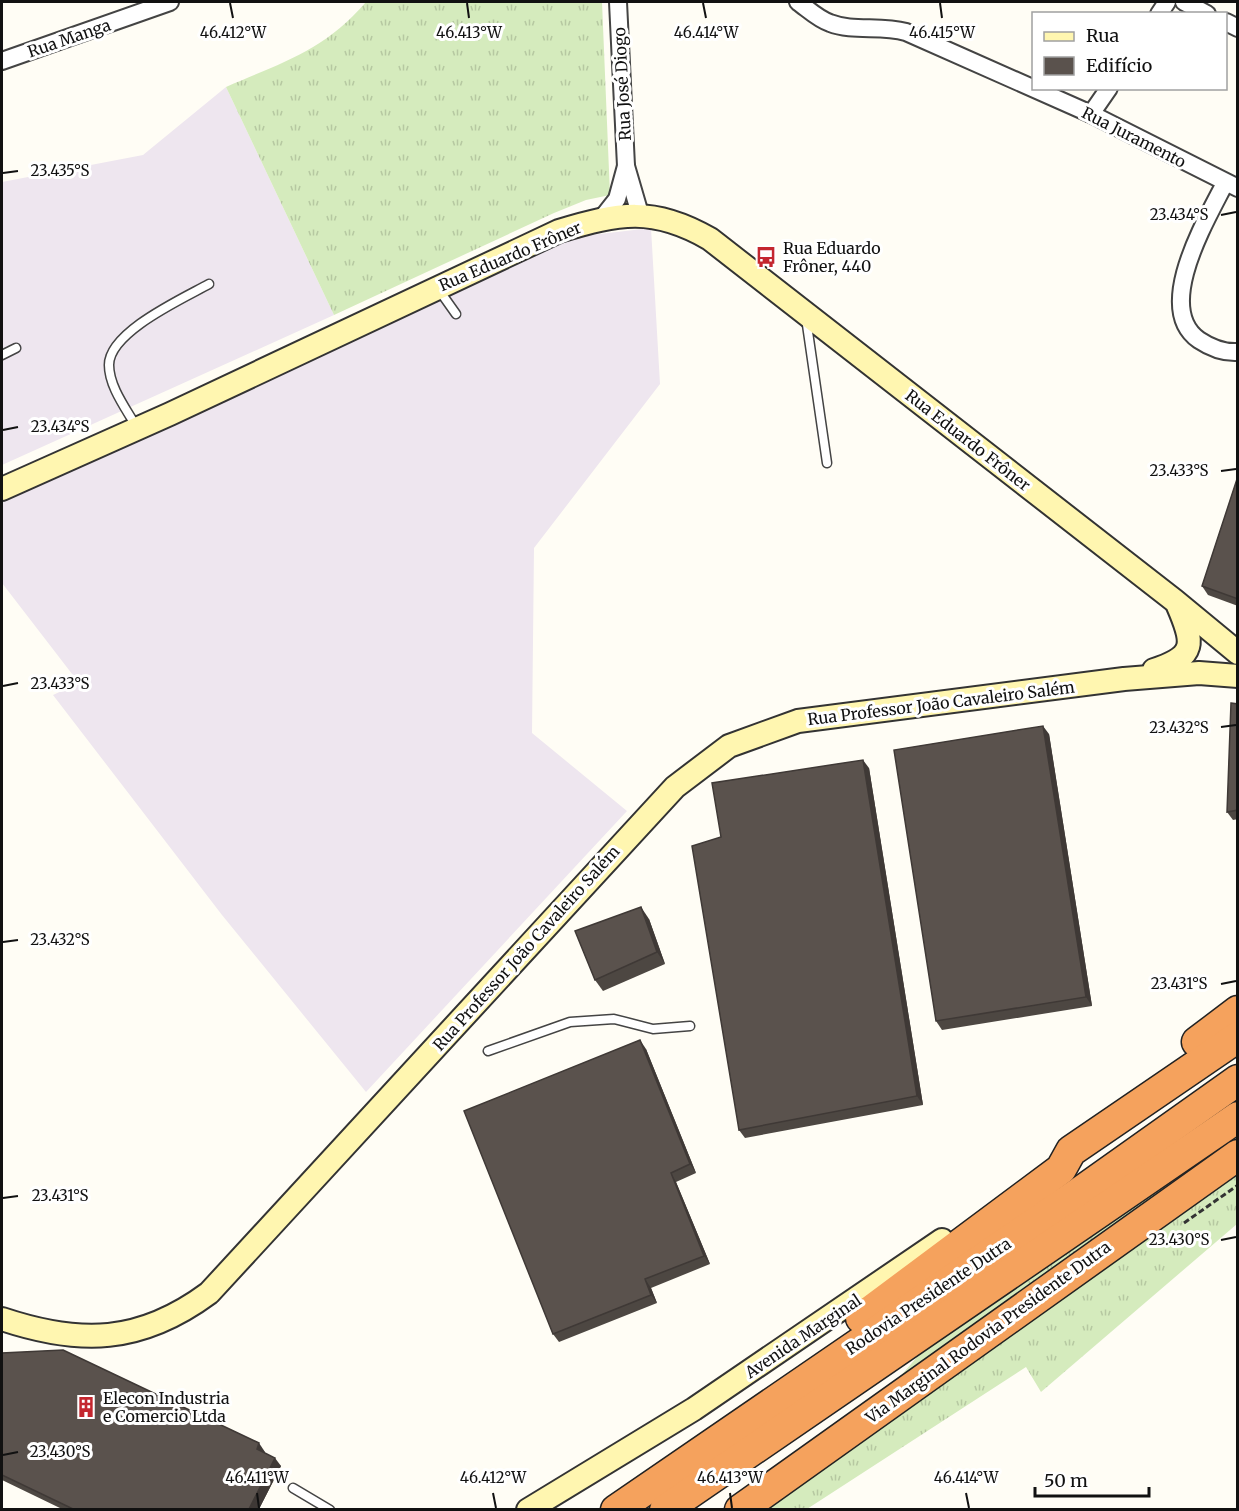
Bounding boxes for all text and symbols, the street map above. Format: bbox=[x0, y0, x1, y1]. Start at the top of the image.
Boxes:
legend bbox=[1032, 12, 1227, 90]
street label: Rua Manga bbox=[25, 14, 114, 62]
text: 46.412°W bbox=[200, 23, 267, 42]
text: 46.413°W bbox=[436, 23, 503, 42]
text: 46.414°W bbox=[674, 23, 739, 42]
text: 46.415°W bbox=[909, 23, 976, 42]
text: Rua bbox=[1086, 24, 1120, 47]
street label: Rua José Diogo bbox=[609, 27, 635, 141]
text: Edifício bbox=[1086, 54, 1152, 77]
street label: Rua Juramento bbox=[1079, 102, 1189, 172]
text: 23.435°S bbox=[31, 161, 90, 180]
text: 23.434°S bbox=[1150, 205, 1208, 224]
street label: Rua Eduardo Frôner bbox=[436, 217, 584, 295]
place label: Rua Eduardo Frôner, 440 bbox=[783, 238, 881, 276]
bus stop icon: Rua Eduardo Frôner, 440 bbox=[754, 245, 778, 269]
street label: Rua Eduardo Frôner bbox=[902, 385, 1034, 495]
text: 23.434°S bbox=[31, 417, 89, 436]
text: 23.433°S bbox=[1150, 461, 1209, 480]
text: 23.433°S bbox=[31, 674, 90, 693]
street label: Rua Professor João Cavaleiro Salém bbox=[806, 677, 1076, 729]
text: 23.432°S bbox=[1149, 718, 1209, 737]
street label: Rua Professor João Cavaleiro Salém bbox=[428, 841, 624, 1055]
text: 23.432°S bbox=[30, 930, 90, 949]
text: 23.431°S bbox=[1151, 974, 1207, 993]
text: 23.431°S bbox=[32, 1186, 88, 1205]
text: 23.430°S bbox=[1149, 1230, 1209, 1249]
street label: Rodovia Presidente Dutra bbox=[841, 1233, 1015, 1359]
street label: Via Marginal Rodovia Presidente Dutra bbox=[861, 1236, 1115, 1428]
street label: Avenida Marginal bbox=[740, 1290, 865, 1383]
place label: Elecon Industria e Comercio Ltda bbox=[103, 1388, 230, 1426]
building icon: Elecon Industria e Comercio Ltda bbox=[74, 1395, 98, 1419]
text: 23.430°S bbox=[30, 1442, 90, 1461]
scale bar bbox=[1035, 1460, 1149, 1498]
text: 46.411°W bbox=[225, 1468, 290, 1487]
text: 46.412°W bbox=[460, 1468, 527, 1487]
text: 46.413°W bbox=[697, 1468, 764, 1487]
text: 46.414°W bbox=[934, 1468, 999, 1487]
text: 50 m bbox=[1044, 1469, 1088, 1492]

